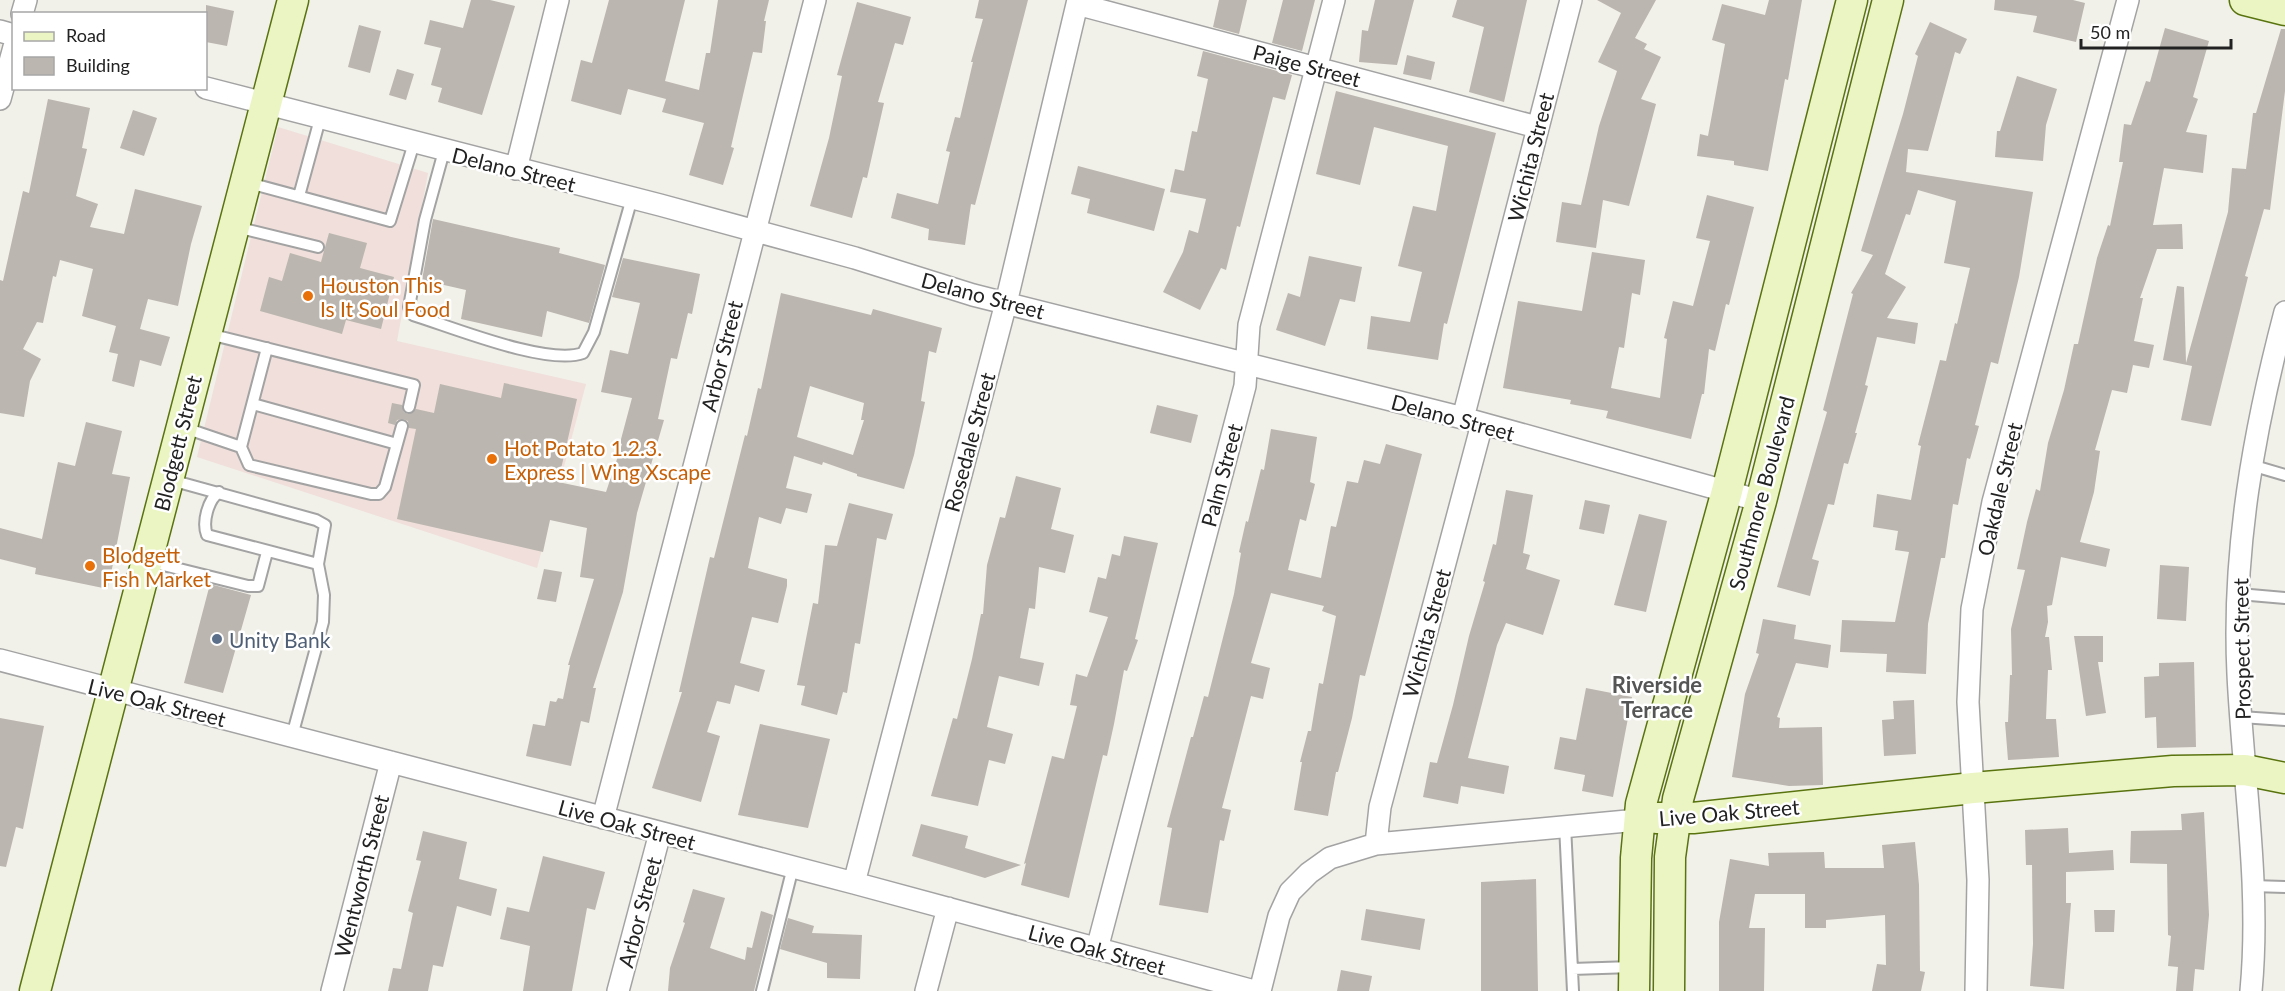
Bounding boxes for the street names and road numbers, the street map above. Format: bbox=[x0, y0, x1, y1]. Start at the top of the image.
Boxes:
street label: Paige Street bbox=[1251, 39, 1364, 91]
street label: Wichita Street bbox=[1502, 89, 1558, 224]
street label: Delano Street bbox=[450, 142, 579, 197]
street label: Delano Street bbox=[919, 267, 1048, 324]
street label: Arbor Street bbox=[695, 298, 747, 414]
street label: Rosedale Street bbox=[938, 369, 1000, 515]
street label: Blodgett Street bbox=[148, 372, 206, 513]
street label: Delano Street bbox=[1389, 389, 1518, 446]
street label: Southmore Boulevard bbox=[1723, 393, 1799, 593]
street label: Oakdale Street bbox=[1972, 419, 2027, 558]
street label: Palm Street bbox=[1195, 420, 1247, 529]
street label: Wichita Street bbox=[1397, 565, 1455, 700]
street label: Prospect Street bbox=[2227, 577, 2255, 720]
street label: Live Oak Street bbox=[86, 673, 229, 731]
street label: Wentworth Street bbox=[329, 792, 393, 960]
street label: Live Oak Street bbox=[1658, 793, 1801, 831]
street label: Live Oak Street bbox=[556, 794, 699, 854]
street label: Arbor Street bbox=[612, 854, 666, 970]
street label: Live Oak Street bbox=[1026, 919, 1169, 979]

